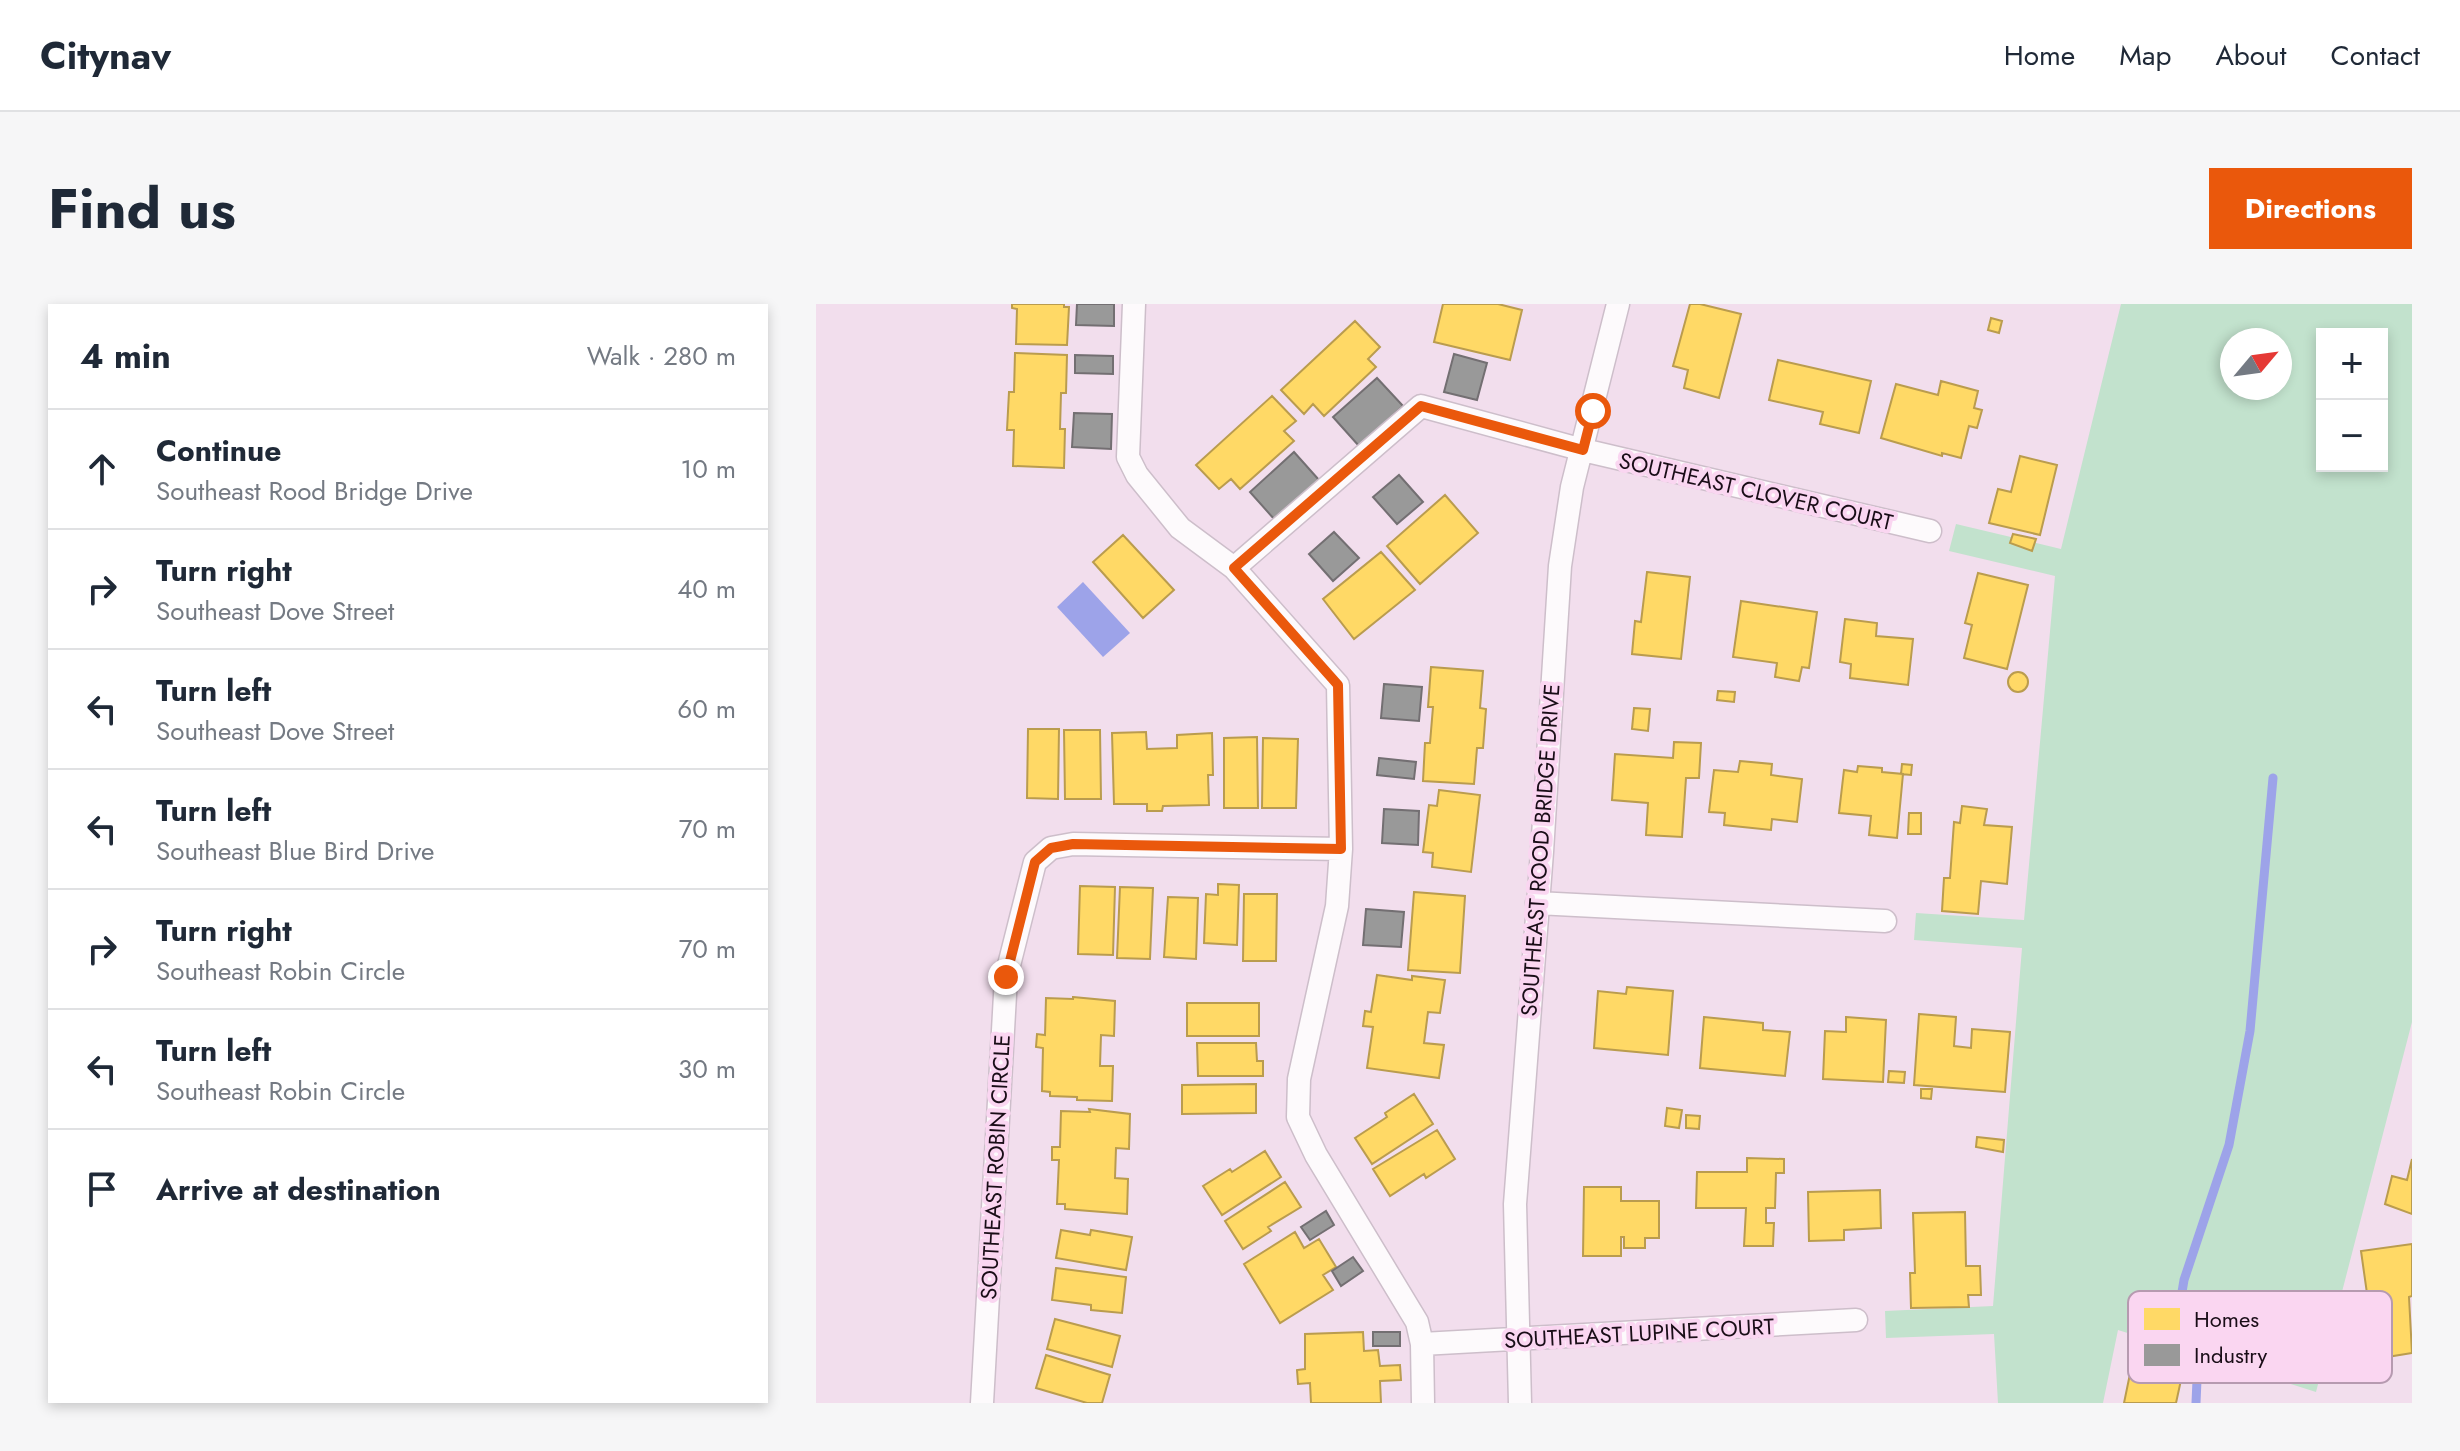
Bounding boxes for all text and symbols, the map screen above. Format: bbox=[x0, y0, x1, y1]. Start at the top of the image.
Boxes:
text: Citynav bbox=[40, 28, 171, 83]
text: Home bbox=[2004, 35, 2075, 76]
text: Map bbox=[2119, 35, 2171, 76]
text: About bbox=[2215, 35, 2287, 76]
text: Contact bbox=[2331, 35, 2420, 76]
text: Find us bbox=[48, 168, 236, 249]
button: Directions bbox=[2209, 168, 2412, 249]
north arrow bbox=[2220, 328, 2292, 400]
map controls bbox=[2316, 328, 2388, 472]
button: + bbox=[2316, 328, 2388, 400]
text: 4 min bbox=[80, 332, 171, 381]
text: Walk · 280 m bbox=[587, 337, 736, 375]
route start bbox=[1575, 393, 1611, 429]
button: − bbox=[2316, 400, 2388, 472]
text: Continue bbox=[156, 429, 282, 472]
street label: SOUTHEAST CLOVER COURT bbox=[1616, 444, 1897, 538]
icon: ahead bbox=[80, 447, 124, 491]
text: 10 m bbox=[681, 450, 736, 488]
text: Southeast Rood Bridge Drive bbox=[156, 472, 473, 510]
text: Turn right bbox=[156, 549, 292, 592]
icon: right bbox=[80, 567, 124, 611]
text: 40 m bbox=[677, 570, 736, 608]
text: Southeast Dove Street bbox=[156, 592, 394, 630]
text: Turn left bbox=[156, 669, 271, 712]
street label: SOUTHEAST ROOD BRIDGE DRIVE bbox=[1512, 683, 1568, 1017]
icon: left bbox=[80, 687, 124, 731]
text: 60 m bbox=[677, 690, 736, 728]
text: Southeast Dove Street bbox=[156, 712, 394, 750]
text: Turn left bbox=[156, 789, 271, 832]
icon: left bbox=[80, 807, 124, 851]
text: 70 m bbox=[679, 810, 736, 848]
text: Southeast Blue Bird Drive bbox=[156, 832, 434, 870]
text: Turn right bbox=[156, 909, 292, 952]
icon: right bbox=[80, 927, 124, 971]
text: 70 m bbox=[679, 930, 736, 968]
text: Southeast Robin Circle bbox=[156, 952, 405, 990]
route end bbox=[988, 959, 1024, 995]
text: Turn left bbox=[156, 1029, 271, 1072]
street label: SOUTHEAST ROBIN CIRCLE bbox=[972, 1034, 1018, 1300]
icon: left bbox=[80, 1047, 124, 1091]
text: 30 m bbox=[678, 1050, 736, 1088]
text: Southeast Robin Circle bbox=[156, 1072, 405, 1110]
icon: arrive bbox=[80, 1167, 124, 1211]
text: Arrive at destination bbox=[156, 1168, 441, 1211]
legend bbox=[2128, 1291, 2392, 1383]
text: Homes bbox=[2194, 1303, 2259, 1335]
street label: SOUTHEAST LUPINE COURT bbox=[1503, 1310, 1776, 1356]
text: Industry bbox=[2194, 1339, 2267, 1371]

